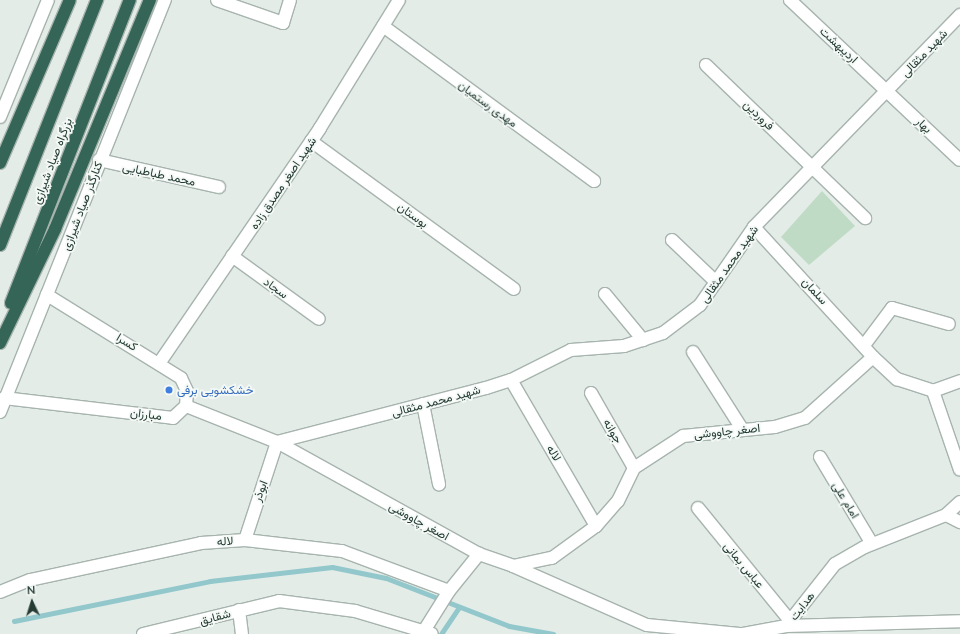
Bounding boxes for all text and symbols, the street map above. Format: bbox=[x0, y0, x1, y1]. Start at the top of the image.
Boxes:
street label: اردیبهشت bbox=[817, 24, 861, 66]
street label: شهید مثقالی bbox=[898, 26, 950, 80]
street label: مهدی رستمیان bbox=[456, 78, 520, 130]
street label: فروردین bbox=[741, 97, 777, 133]
street label: بهار bbox=[913, 114, 935, 136]
street label: بزرگراه صیاد شیرازی bbox=[29, 116, 75, 206]
street label: شهید اصغر مصدق زاده bbox=[247, 134, 319, 232]
street label: کنارگذر صیاد شیرازی bbox=[58, 159, 106, 253]
street label: محمد طباطبایی bbox=[121, 159, 197, 189]
street label: بوستان bbox=[395, 199, 431, 231]
street label: شهید محمد مثقالی bbox=[697, 222, 761, 306]
street label: سجاد bbox=[261, 274, 291, 302]
street label: سلمان bbox=[799, 275, 831, 307]
street label: کسرا bbox=[114, 330, 140, 354]
street label: شهید محمد مثقالی bbox=[390, 382, 482, 420]
place label: خشکشویی برفی bbox=[177, 383, 254, 397]
marker: خشکشویی برفی bbox=[164, 385, 174, 395]
street label: مبارزان bbox=[129, 405, 163, 423]
street label: جوانه bbox=[600, 416, 626, 446]
street label: اصغر چاووشی bbox=[693, 420, 761, 442]
street label: لاله bbox=[544, 442, 564, 464]
street label: ابوذر bbox=[249, 478, 271, 504]
street label: امام علی bbox=[829, 479, 863, 521]
street label: اصغر چاووشی bbox=[386, 499, 452, 543]
street label: لاله bbox=[216, 533, 234, 549]
street label: عباس بمانی bbox=[721, 539, 767, 591]
north arrow bbox=[12, 582, 52, 622]
text: N bbox=[26, 583, 36, 596]
street label: هدایت bbox=[786, 589, 818, 623]
street label: شقایق bbox=[198, 606, 232, 628]

